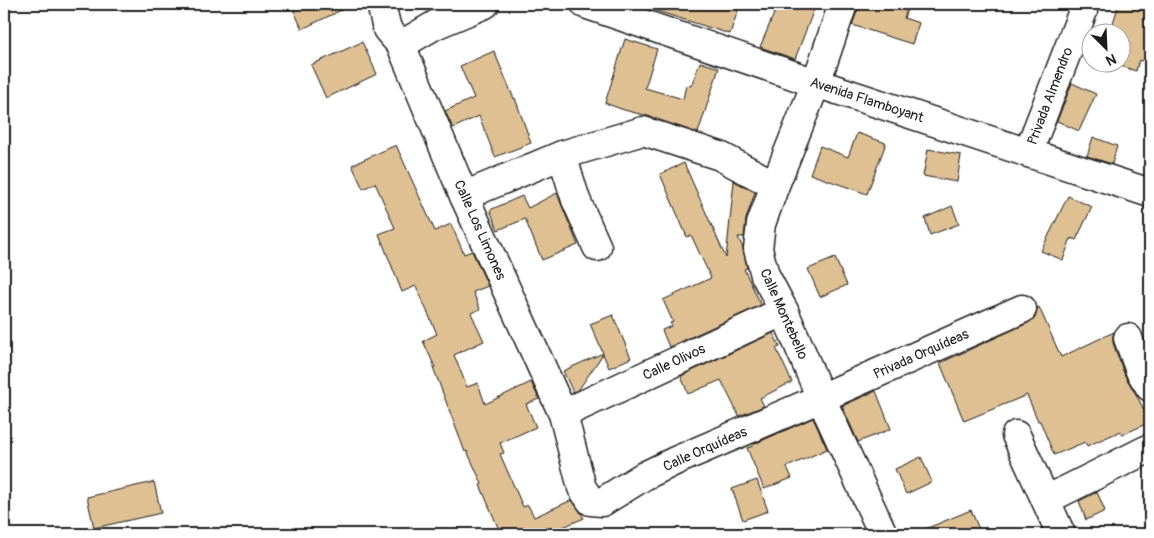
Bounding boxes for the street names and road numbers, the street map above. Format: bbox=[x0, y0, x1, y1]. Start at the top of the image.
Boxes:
street label: Privada Almendro bbox=[1024, 44, 1077, 147]
street label: Avenida Flamboyant bbox=[808, 74, 926, 127]
street label: Calle Los Limones bbox=[450, 177, 510, 283]
street label: Calle Montebello bbox=[756, 266, 812, 362]
street label: Privada Orquídeas bbox=[871, 325, 972, 383]
street label: Calle Olivos bbox=[640, 340, 709, 384]
street label: Calle Orquídeas bbox=[661, 423, 750, 475]

